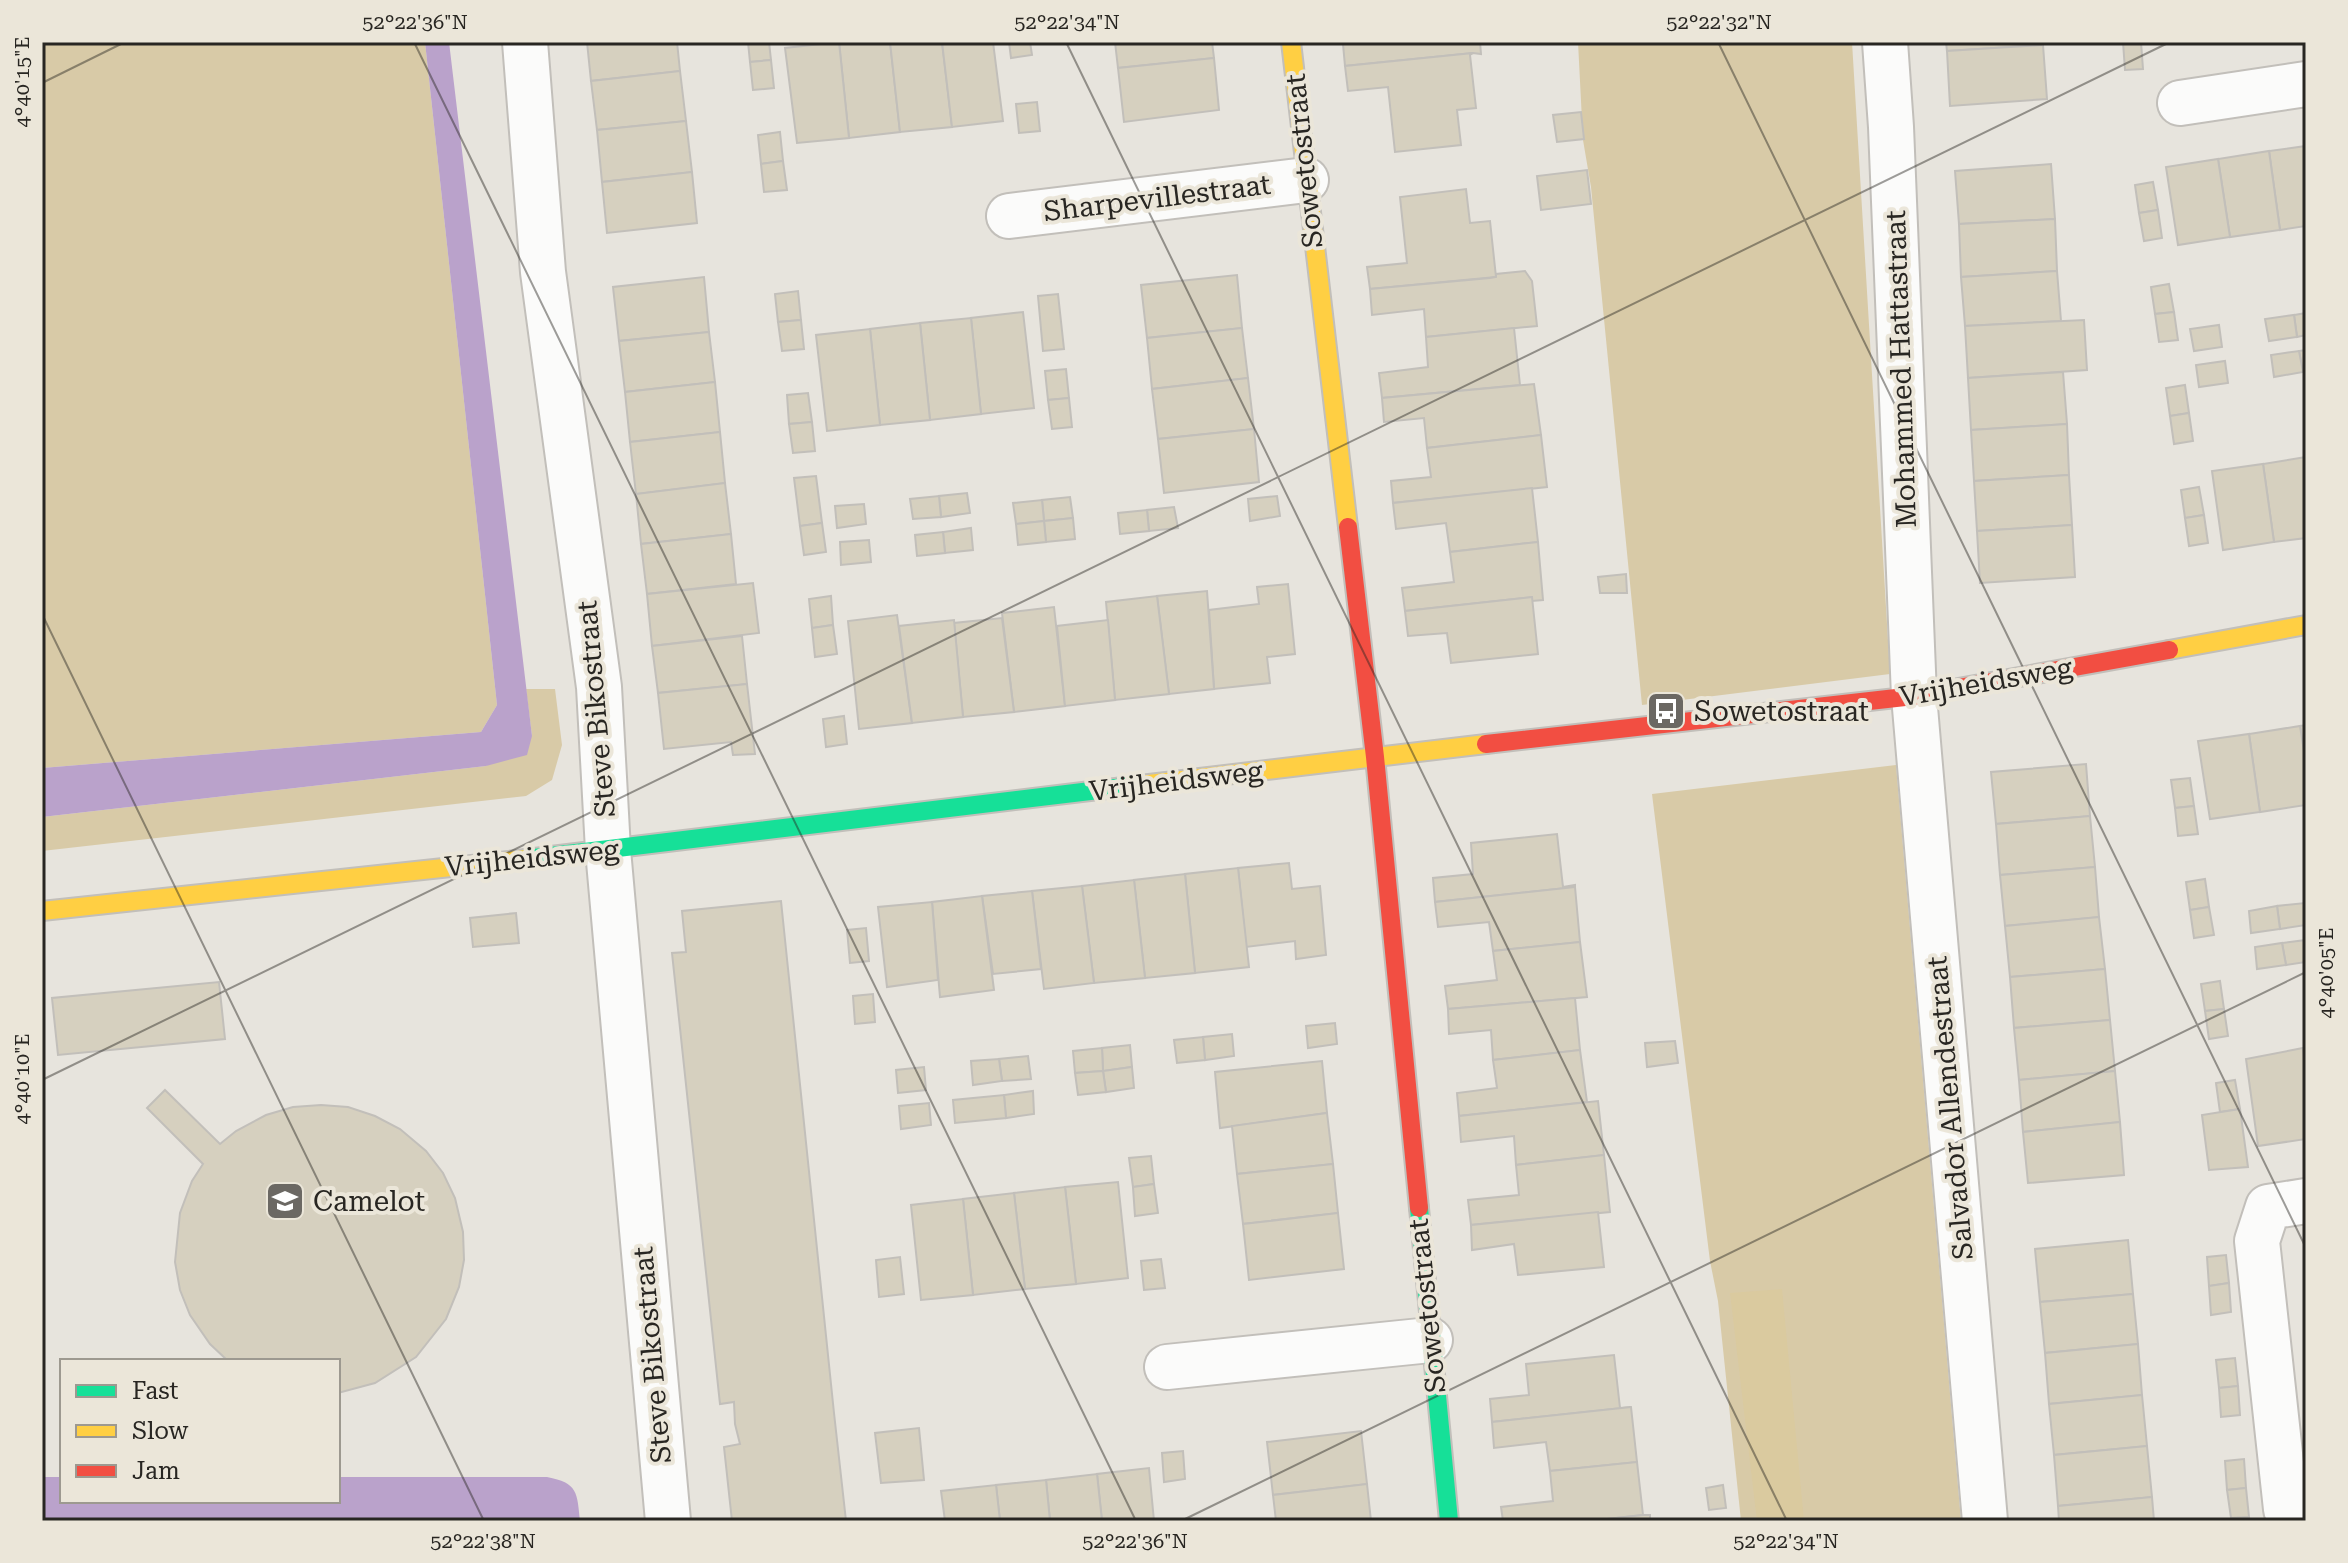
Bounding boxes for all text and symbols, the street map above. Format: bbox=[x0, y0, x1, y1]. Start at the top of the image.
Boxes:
text: 52°22'36"N bbox=[362, 10, 468, 34]
text: 52°22'34"N bbox=[1014, 10, 1120, 34]
text: 52°22'32"N bbox=[1666, 10, 1772, 34]
text: 4°40'15"E bbox=[10, 37, 34, 127]
street label: Sowetostraat bbox=[1278, 72, 1330, 250]
street label: Sharpevillestraat bbox=[1042, 168, 1272, 228]
street label: Mohammed Hattastraat bbox=[1879, 210, 1923, 528]
street label: Steve Bikostraat bbox=[570, 599, 622, 819]
street label: Vrijheidsweg bbox=[1897, 651, 2075, 713]
bus stop icon: Sowetostraat bbox=[1645, 690, 1687, 732]
place label: Sowetostraat bbox=[1694, 695, 1869, 728]
street label: Vrijheidsweg bbox=[1087, 754, 1265, 808]
street label: Vrijheidsweg bbox=[443, 832, 621, 884]
text: 4°40'05"E bbox=[2314, 928, 2338, 1018]
street label: Salvador Allendestraat bbox=[1920, 955, 1980, 1261]
text: 4°40'10"E bbox=[10, 1034, 34, 1124]
school or university icon: Camelot bbox=[264, 1180, 306, 1222]
place label: Camelot bbox=[313, 1185, 425, 1218]
street label: Sowetostraat bbox=[1401, 1217, 1453, 1395]
street label: Steve Bikostraat bbox=[626, 1245, 678, 1465]
legend bbox=[60, 1359, 340, 1503]
text: Fast bbox=[132, 1377, 179, 1405]
text: Slow bbox=[132, 1417, 189, 1445]
text: Jam bbox=[132, 1457, 180, 1485]
text: 52°22'38"N bbox=[430, 1529, 536, 1553]
text: 52°22'36"N bbox=[1082, 1529, 1188, 1553]
text: 52°22'34"N bbox=[1733, 1529, 1839, 1553]

